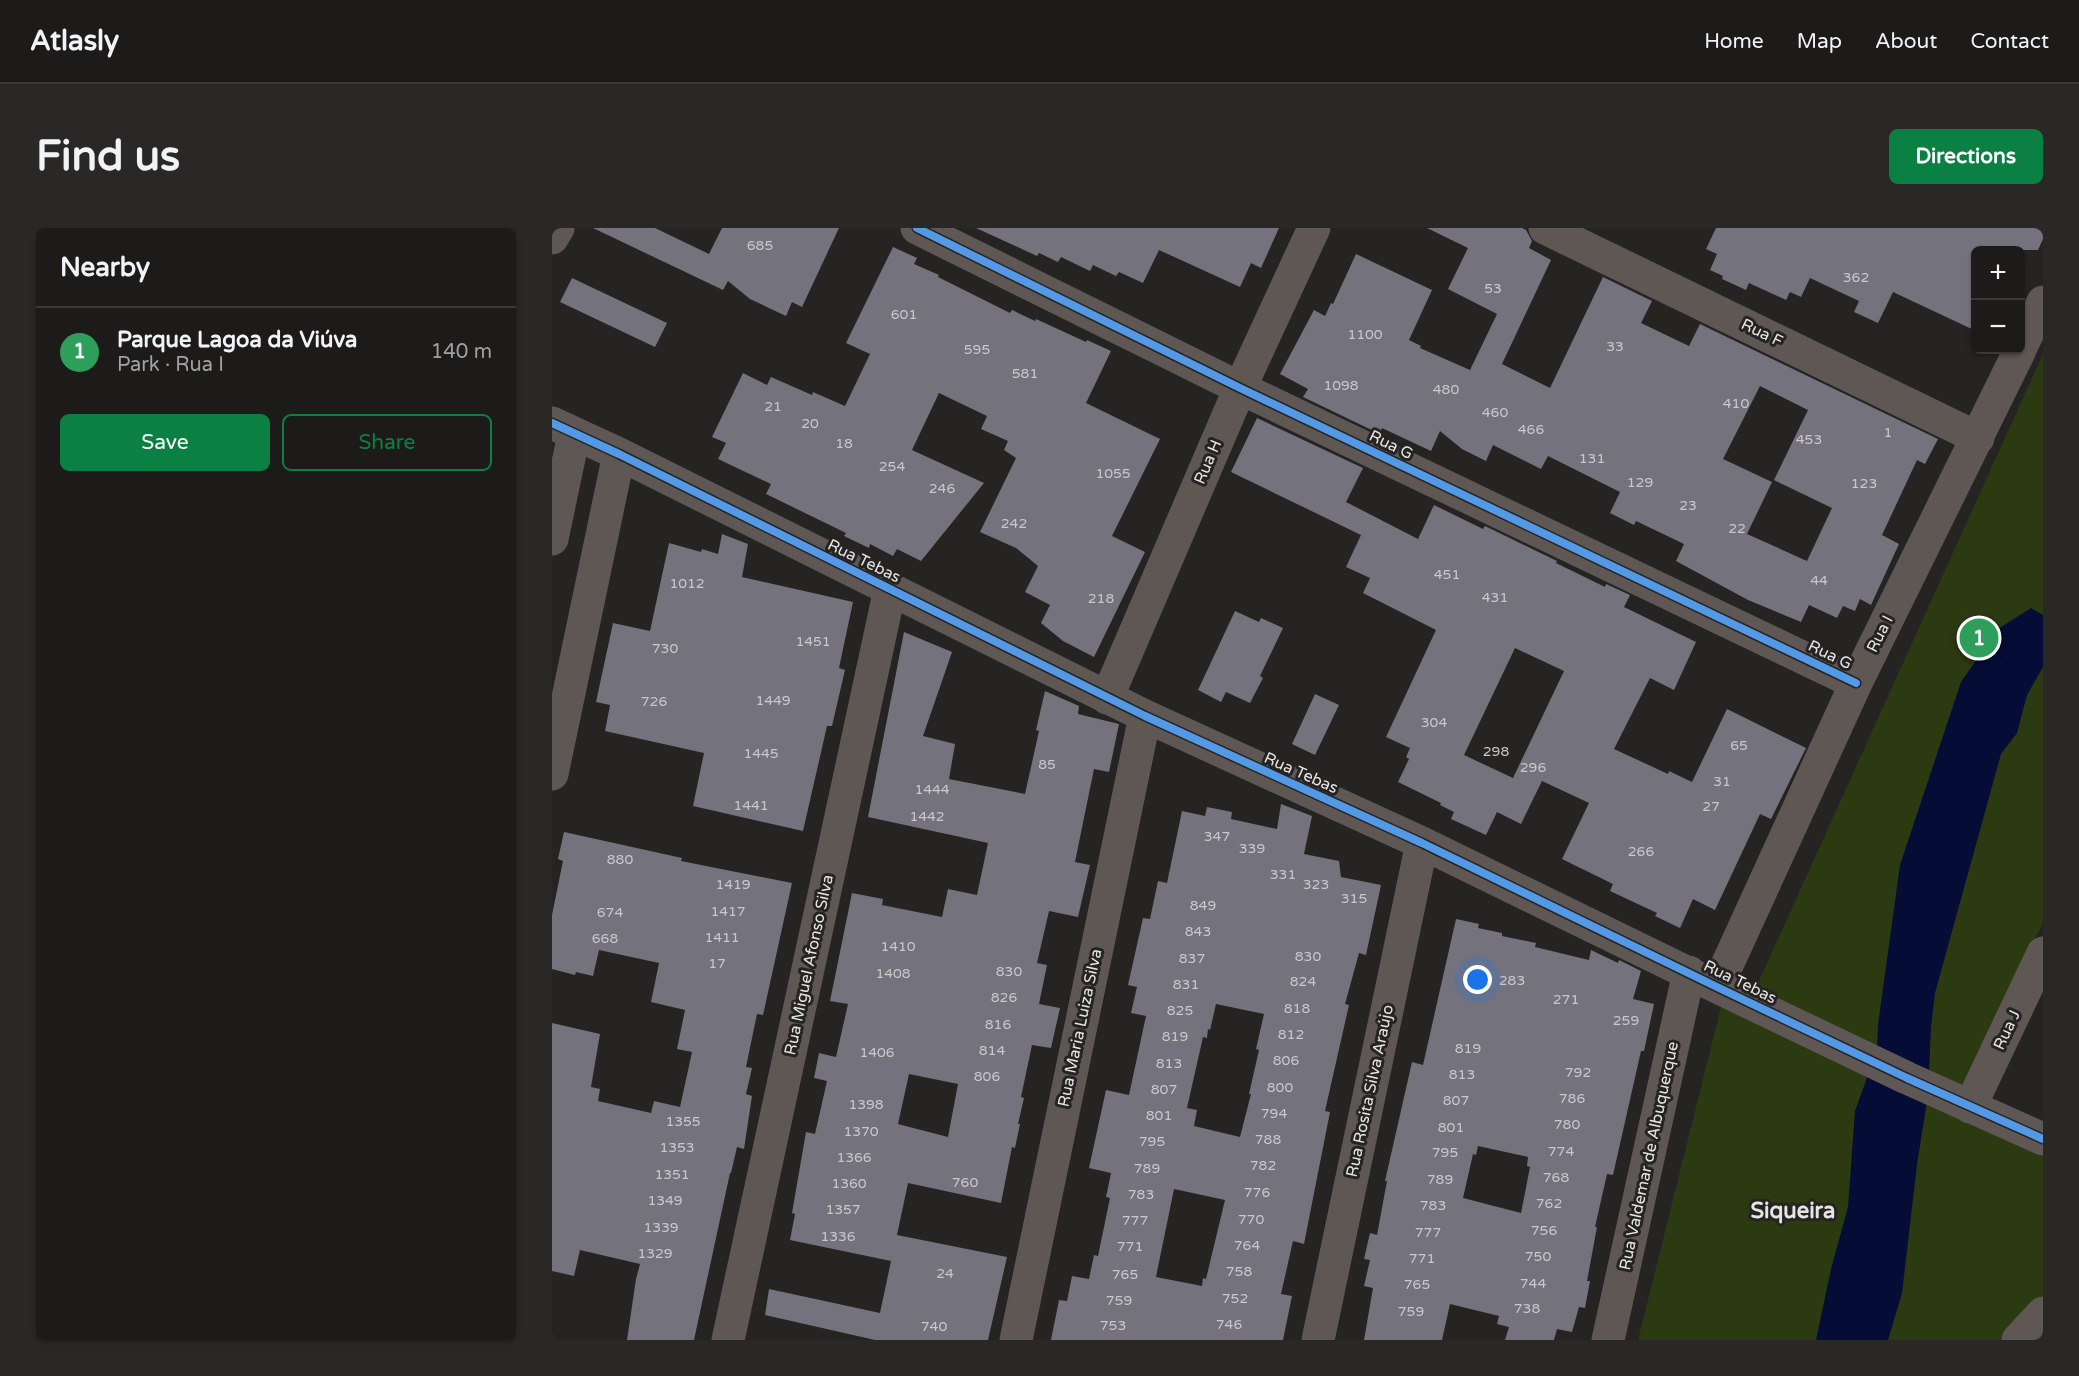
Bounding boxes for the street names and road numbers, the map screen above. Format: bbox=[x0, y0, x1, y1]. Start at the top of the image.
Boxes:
street label: Rua F bbox=[1738, 314, 1786, 352]
street label: Rua G bbox=[1366, 426, 1416, 464]
street label: Rua H bbox=[1190, 437, 1226, 487]
street label: Rua Tebas bbox=[824, 535, 904, 587]
street label: Rua I bbox=[1862, 612, 1898, 656]
street label: Rua G bbox=[1805, 636, 1855, 674]
street label: Rua Tebas bbox=[1261, 748, 1341, 798]
street label: Rua Miguel Afonso Silva bbox=[780, 873, 838, 1057]
street label: Rua Maria Luiza Silva bbox=[1053, 947, 1107, 1109]
street label: Rua Tebas bbox=[1700, 956, 1780, 1008]
street label: Rua Rosita Silva Araújo bbox=[1342, 1003, 1398, 1179]
street label: Rua J bbox=[1989, 1007, 2025, 1053]
street label: Rua Valdemar de Albuquerque bbox=[1615, 1040, 1683, 1272]

